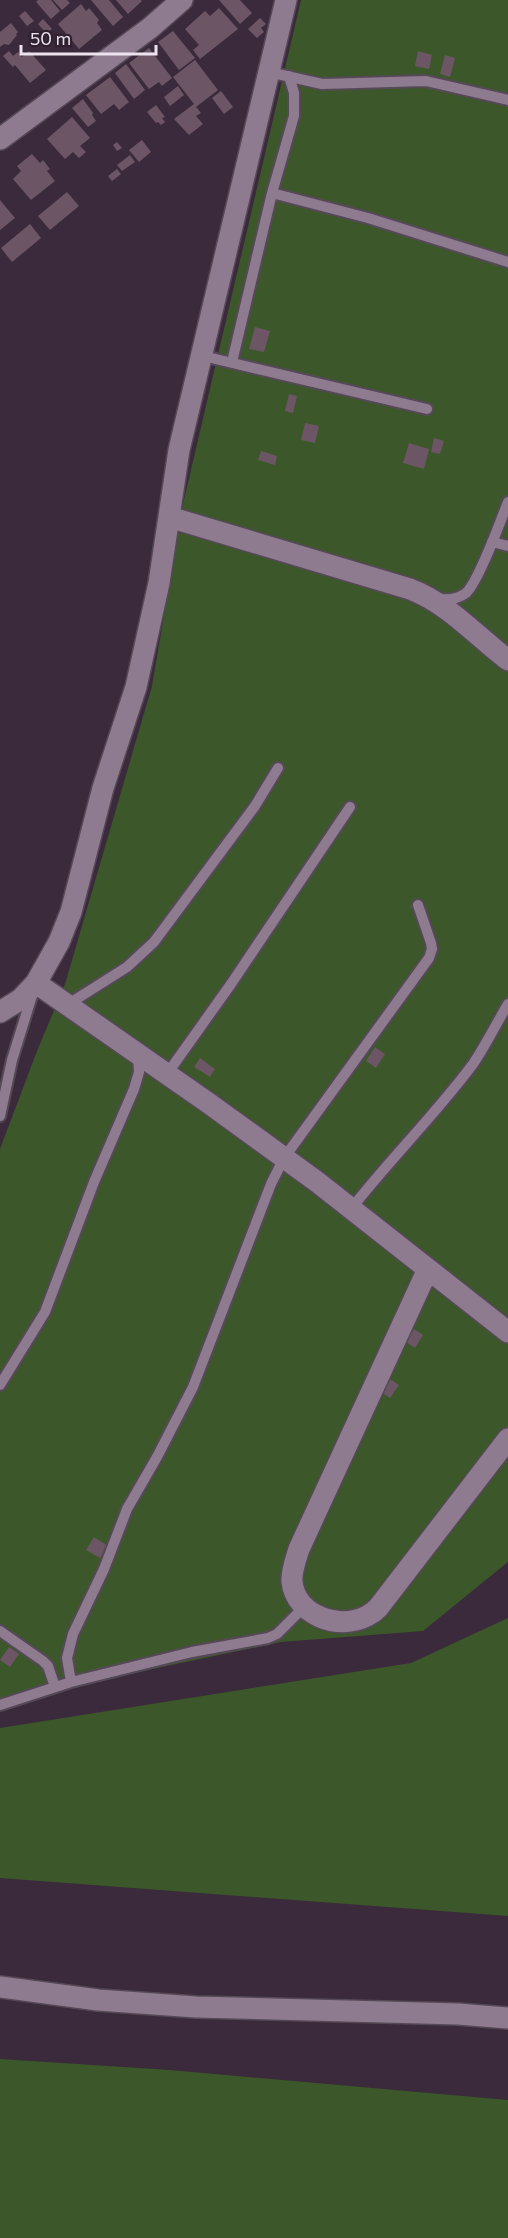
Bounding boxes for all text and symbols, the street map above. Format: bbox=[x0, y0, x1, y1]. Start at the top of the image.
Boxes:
scale bar bbox=[21, 18, 156, 56]
text: 50 m bbox=[30, 27, 71, 49]

